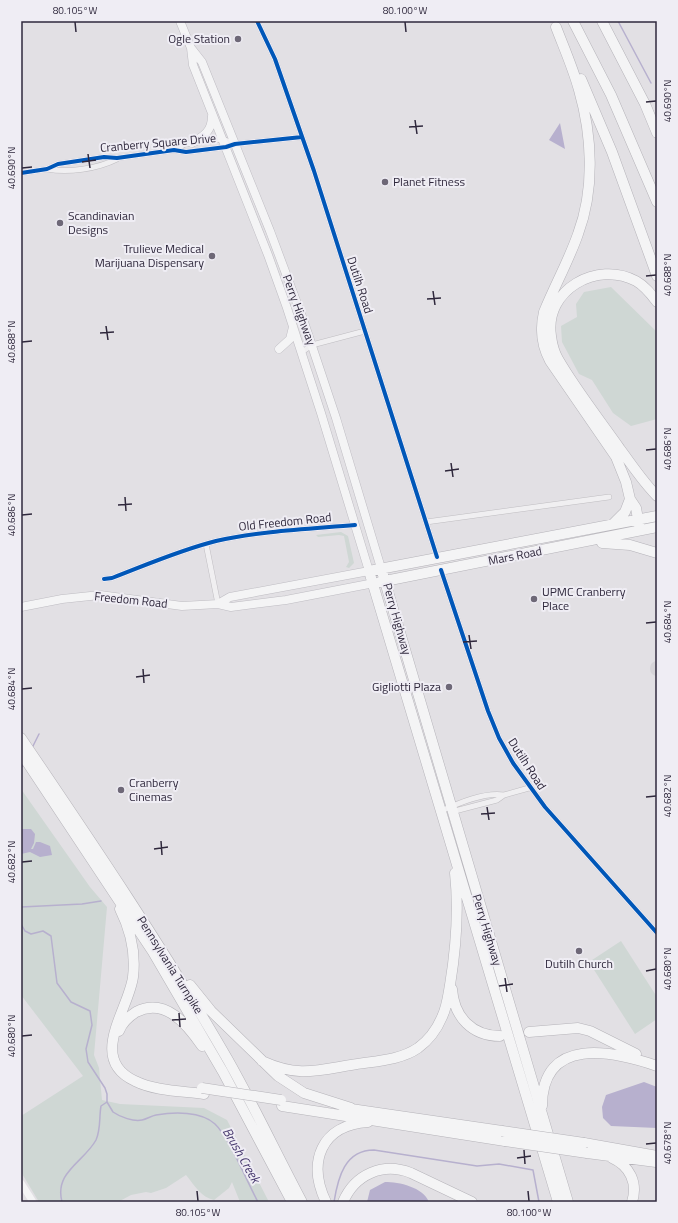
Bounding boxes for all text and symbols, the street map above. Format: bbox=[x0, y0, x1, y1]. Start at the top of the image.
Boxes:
text: 80.105°W bbox=[53, 3, 97, 18]
text: 80.100°W bbox=[383, 3, 427, 18]
place label: Ogle Station bbox=[168, 29, 230, 48]
marker: Ogle Station bbox=[233, 34, 243, 44]
text: 40.690°N bbox=[660, 80, 675, 122]
street label: Cranberry Square Drive bbox=[99, 128, 217, 157]
text: 40.690°N bbox=[4, 147, 19, 189]
place label: Planet Fitness bbox=[393, 172, 465, 191]
marker: Planet Fitness bbox=[380, 177, 390, 187]
place label: Scandinavian Designs bbox=[68, 206, 134, 239]
marker: Scandinavian Designs bbox=[55, 218, 65, 228]
place label: Trulieve Medical Marijuana Dispensary bbox=[95, 239, 204, 272]
marker: Trulieve Medical Marijuana Dispensary bbox=[207, 251, 217, 261]
street label: Dutilh Road bbox=[342, 254, 379, 316]
text: 40.688°N bbox=[660, 254, 675, 296]
street label: Perry Highway bbox=[278, 272, 321, 348]
text: 40.688°N bbox=[4, 321, 19, 363]
text: 40.686°N bbox=[660, 428, 675, 470]
text: 40.686°N bbox=[4, 494, 19, 536]
street label: Old Freedom Road bbox=[238, 507, 332, 536]
street label: Mars Road bbox=[486, 541, 543, 570]
street label: Perry Highway bbox=[378, 581, 417, 657]
place label: UPMC Cranberry Place bbox=[542, 582, 626, 615]
street label: Freedom Road bbox=[93, 586, 169, 613]
marker: UPMC Cranberry Place bbox=[529, 594, 539, 604]
text: 40.684°N bbox=[660, 601, 675, 643]
text: 40.684°N bbox=[4, 668, 19, 710]
place label: Gigliotti Plaza bbox=[372, 677, 441, 696]
marker: Gigliotti Plaza bbox=[444, 682, 454, 692]
street label: Dutilh Road bbox=[503, 734, 551, 794]
place label: Cranberry Cinemas bbox=[129, 773, 179, 806]
text: 40.682°N bbox=[660, 775, 675, 817]
marker: Cranberry Cinemas bbox=[116, 785, 126, 795]
text: 40.682°N bbox=[4, 841, 19, 883]
street label: Perry Highway bbox=[468, 892, 507, 968]
street label: Pennsylvania Turnpike bbox=[133, 912, 208, 1017]
marker: Dutilh Church bbox=[574, 946, 584, 956]
text: 40.680°N bbox=[660, 948, 675, 990]
place label: Dutilh Church bbox=[545, 954, 613, 973]
text: 40.680°N bbox=[4, 1015, 19, 1057]
text: 40.678°N bbox=[660, 1122, 675, 1164]
water label: Brush Creek bbox=[218, 1123, 267, 1188]
text: 80.105°W bbox=[176, 1205, 220, 1220]
text: 80.100°W bbox=[507, 1205, 551, 1220]

